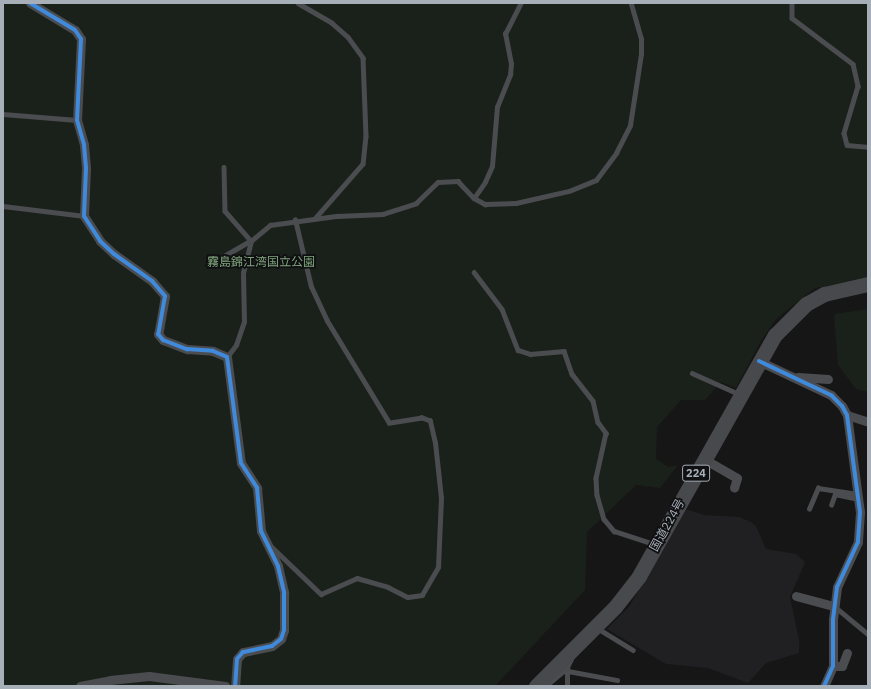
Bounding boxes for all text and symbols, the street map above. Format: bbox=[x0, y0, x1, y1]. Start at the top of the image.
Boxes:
park label: 霧島錦江湾国立公園 bbox=[207, 255, 315, 269]
road number: 224 bbox=[682, 464, 710, 482]
street label: 国道224号 bbox=[647, 496, 687, 554]

